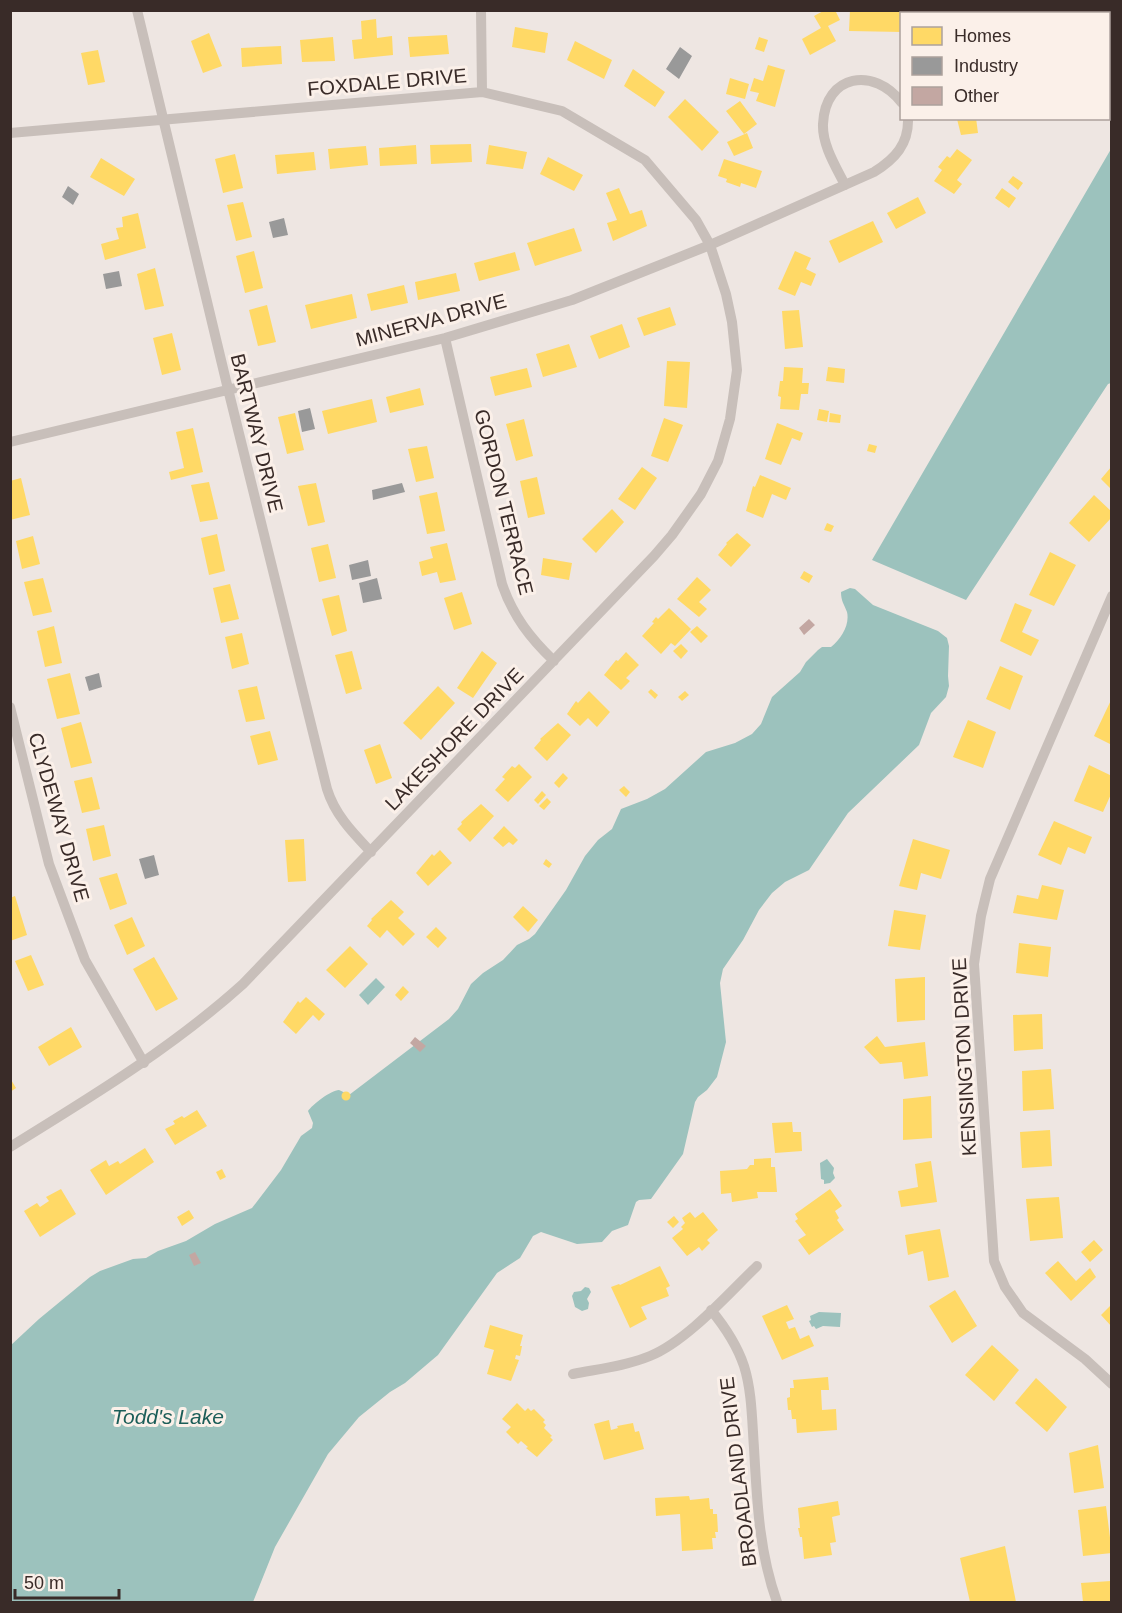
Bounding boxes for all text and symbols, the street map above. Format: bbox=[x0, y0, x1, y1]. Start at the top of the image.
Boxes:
legend bbox=[900, 12, 1110, 120]
text: Homes bbox=[954, 26, 1011, 46]
text: Industry bbox=[954, 56, 1018, 76]
street label: FOXDALE DRIVE bbox=[306, 64, 468, 100]
text: Other bbox=[954, 86, 999, 106]
street label: MINERVA DRIVE bbox=[353, 289, 509, 351]
street label: BARTWAY DRIVE bbox=[227, 351, 287, 515]
street label: GORDON TERRACE bbox=[470, 407, 538, 597]
street label: LAKESHORE DRIVE bbox=[380, 663, 528, 815]
street label: CLYDEWAY DRIVE bbox=[24, 730, 94, 904]
street label: KENSINGTON DRIVE bbox=[948, 957, 980, 1157]
street label: BROADLAND DRIVE bbox=[715, 1376, 761, 1568]
water label: Todd's Lake bbox=[112, 1405, 224, 1428]
scale bar bbox=[15, 1562, 118, 1600]
text: 50 m bbox=[24, 1573, 64, 1593]

